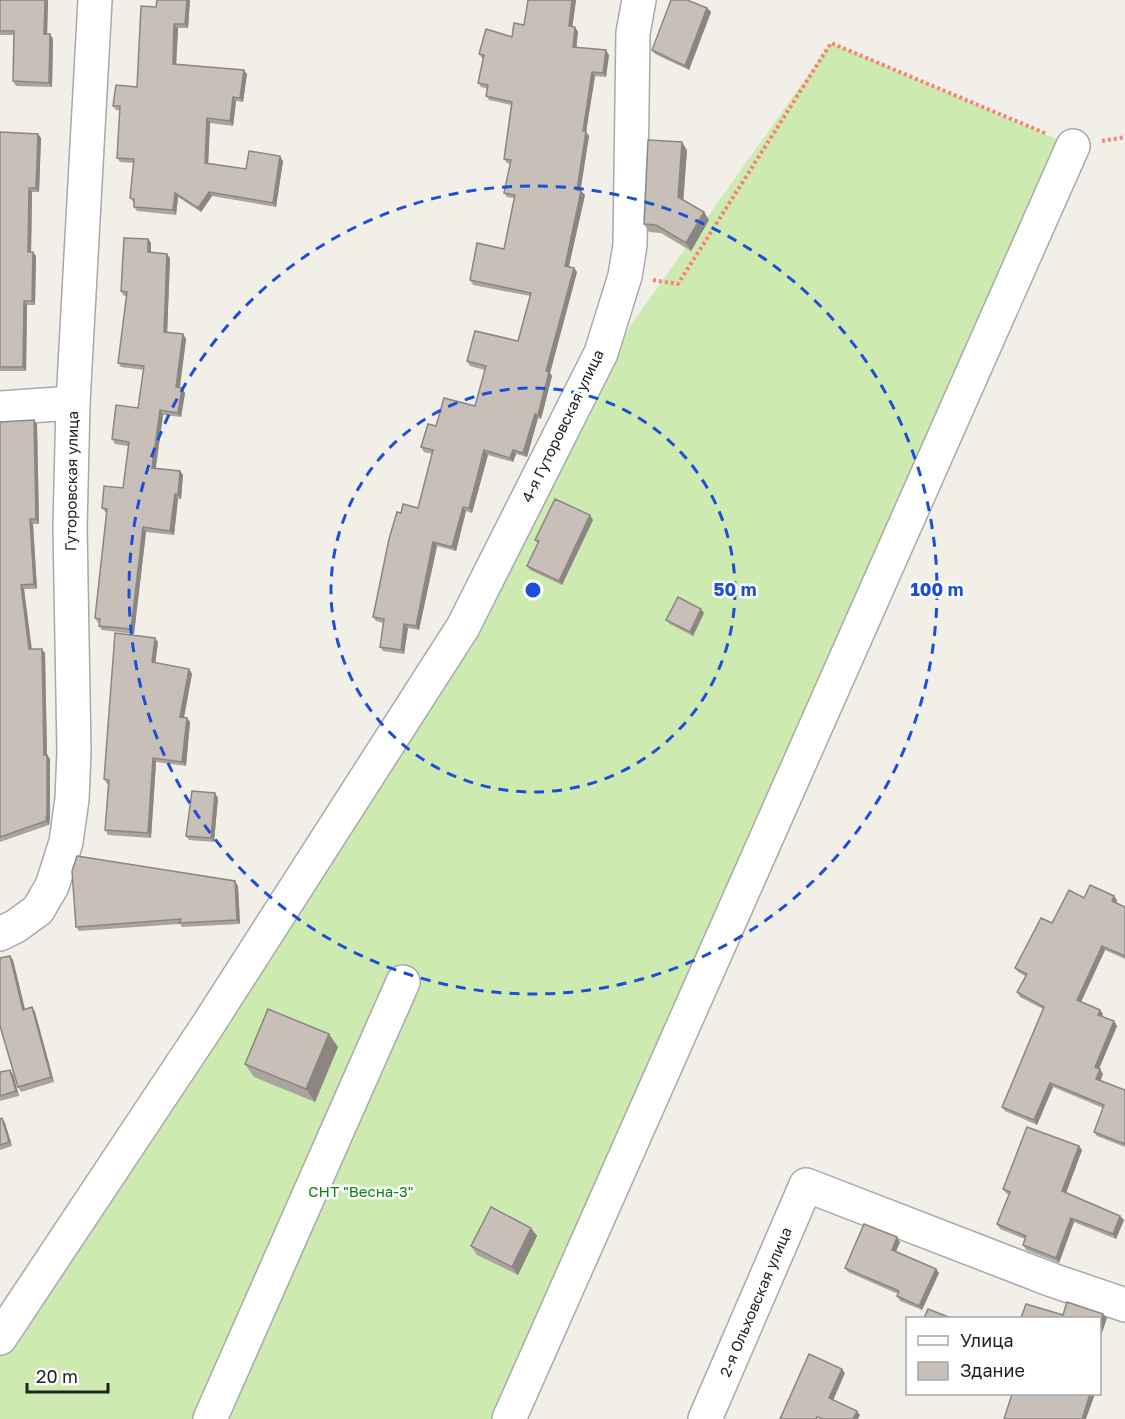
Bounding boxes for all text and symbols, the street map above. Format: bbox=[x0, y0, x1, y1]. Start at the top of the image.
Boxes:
street label: 4-я Гуторовская улица bbox=[517, 346, 607, 505]
street label: Гуторовская улица bbox=[61, 411, 81, 551]
text: 50 m bbox=[714, 578, 756, 600]
text: 100 m bbox=[911, 578, 963, 600]
centre of rings bbox=[523, 580, 543, 600]
park label: СНТ "Весна-3" bbox=[308, 1182, 414, 1200]
street label: 2-я Ольховская улица bbox=[715, 1224, 795, 1379]
legend bbox=[906, 1317, 1101, 1395]
text: Улица bbox=[960, 1329, 1014, 1351]
scale bar bbox=[27, 1356, 108, 1394]
text: Здание bbox=[960, 1359, 1025, 1381]
text: 20 m bbox=[36, 1365, 78, 1387]

